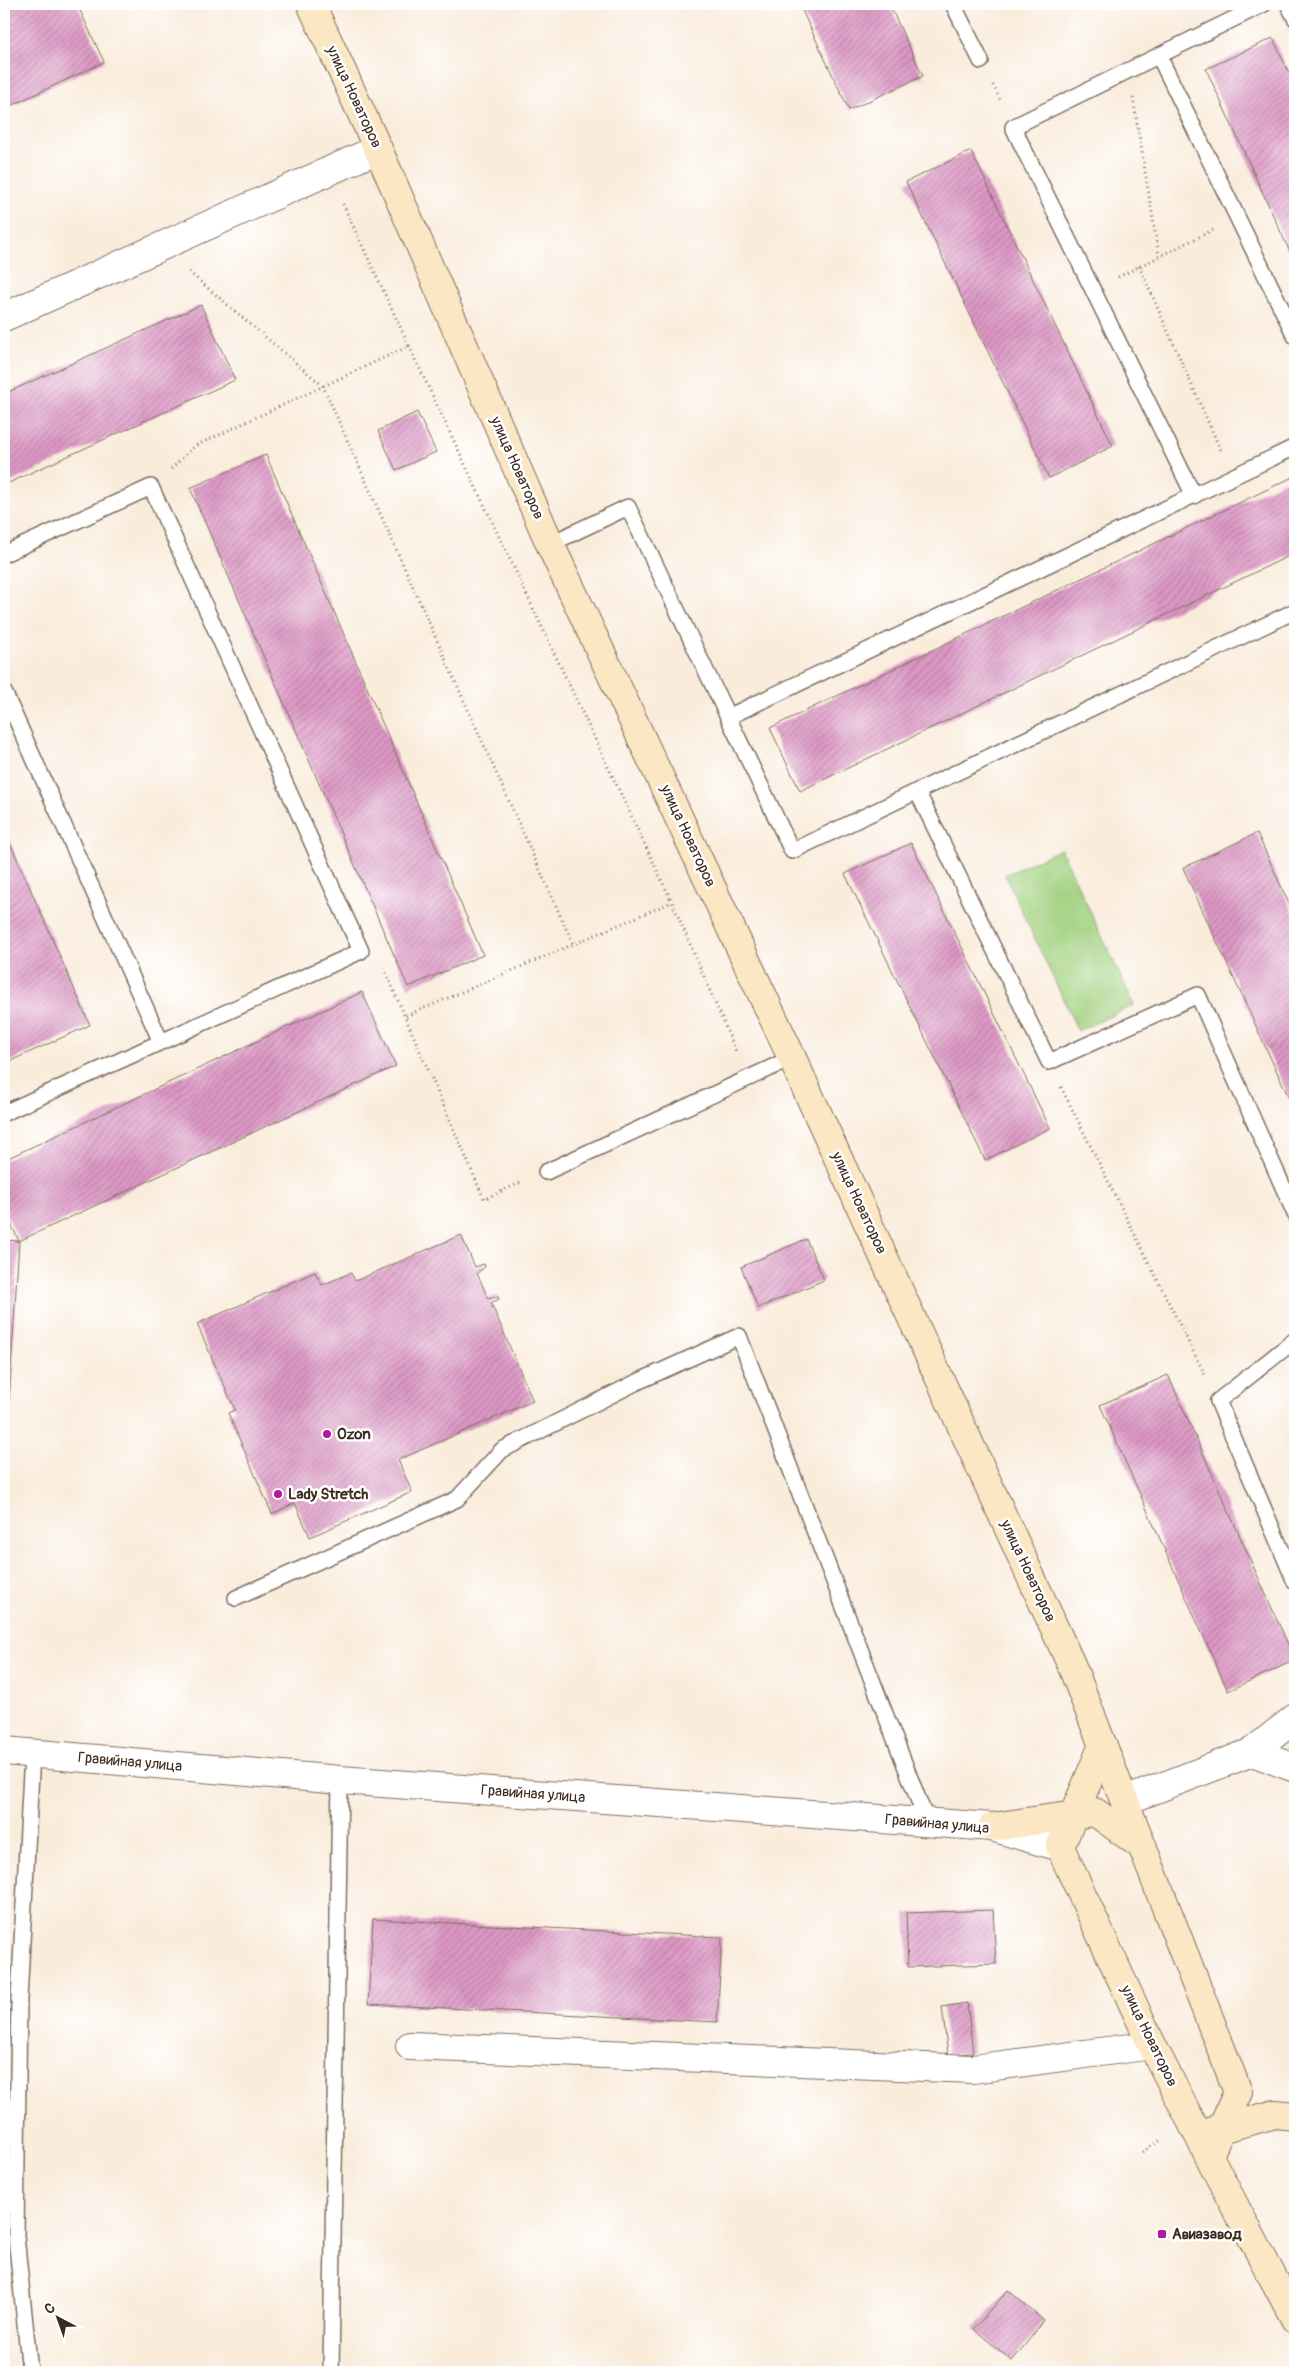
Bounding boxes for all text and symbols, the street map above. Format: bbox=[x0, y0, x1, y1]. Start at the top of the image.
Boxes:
street label: улица Новаторов bbox=[322, 42, 386, 151]
street label: улица Новаторов bbox=[485, 413, 548, 522]
street label: улица Новаторов bbox=[656, 781, 720, 890]
street label: улица Новаторов bbox=[827, 1148, 891, 1257]
place label: Ozon bbox=[337, 1425, 371, 1444]
marker: Ozon bbox=[321, 1428, 333, 1440]
place label: Lady Stretch bbox=[288, 1485, 368, 1504]
marker: Lady Stretch bbox=[272, 1488, 284, 1500]
street label: улица Новаторов bbox=[996, 1516, 1060, 1625]
street label: Гравийная улица bbox=[77, 1748, 183, 1776]
street label: Гравийная улица bbox=[480, 1781, 586, 1807]
street label: Гравийная улица bbox=[884, 1810, 990, 1838]
street label: улица Новаторов bbox=[1116, 1981, 1182, 2090]
place label: Авиазавод bbox=[1172, 2225, 1242, 2244]
marker: Авиазавод bbox=[1156, 2228, 1168, 2240]
north arrow bbox=[32, 2294, 82, 2344]
text: С bbox=[41, 2299, 59, 2318]

